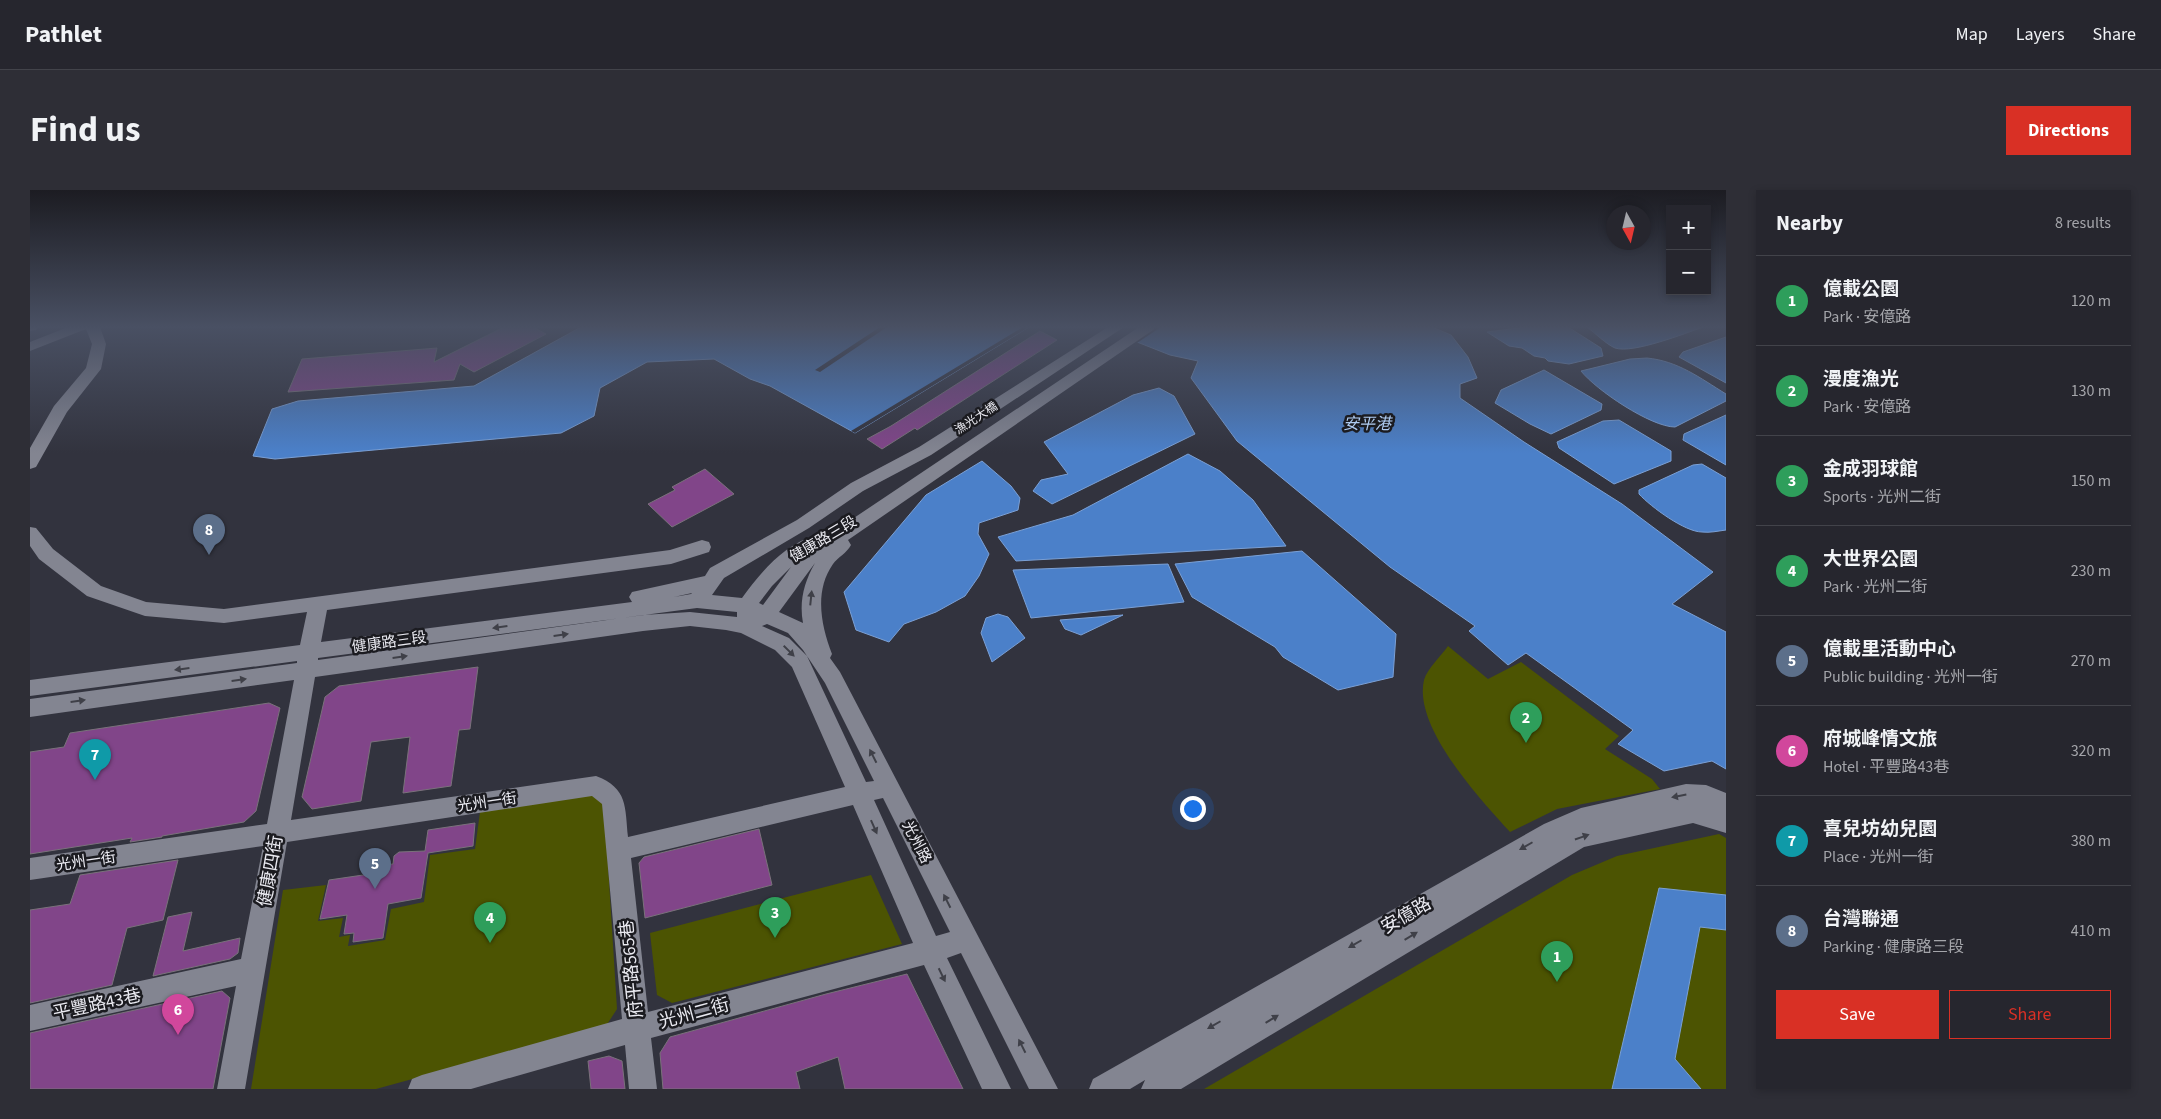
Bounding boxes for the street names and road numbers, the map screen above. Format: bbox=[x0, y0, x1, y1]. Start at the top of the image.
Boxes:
street label: 漁光大橋 bbox=[952, 398, 1001, 439]
street label: 健康路三段 bbox=[786, 511, 861, 568]
street label: 健康路三段 bbox=[350, 627, 428, 658]
street label: 光州一街 bbox=[456, 788, 518, 817]
street label: 光州路 bbox=[897, 817, 936, 867]
street label: 健康四街 bbox=[252, 833, 289, 909]
street label: 光州一街 bbox=[55, 847, 117, 876]
street label: 安億路 bbox=[1377, 891, 1436, 940]
street label: 府平路565巷 bbox=[614, 918, 649, 1019]
street label: 平豐路43巷 bbox=[51, 983, 144, 1026]
street label: 光州二街 bbox=[656, 992, 732, 1035]

